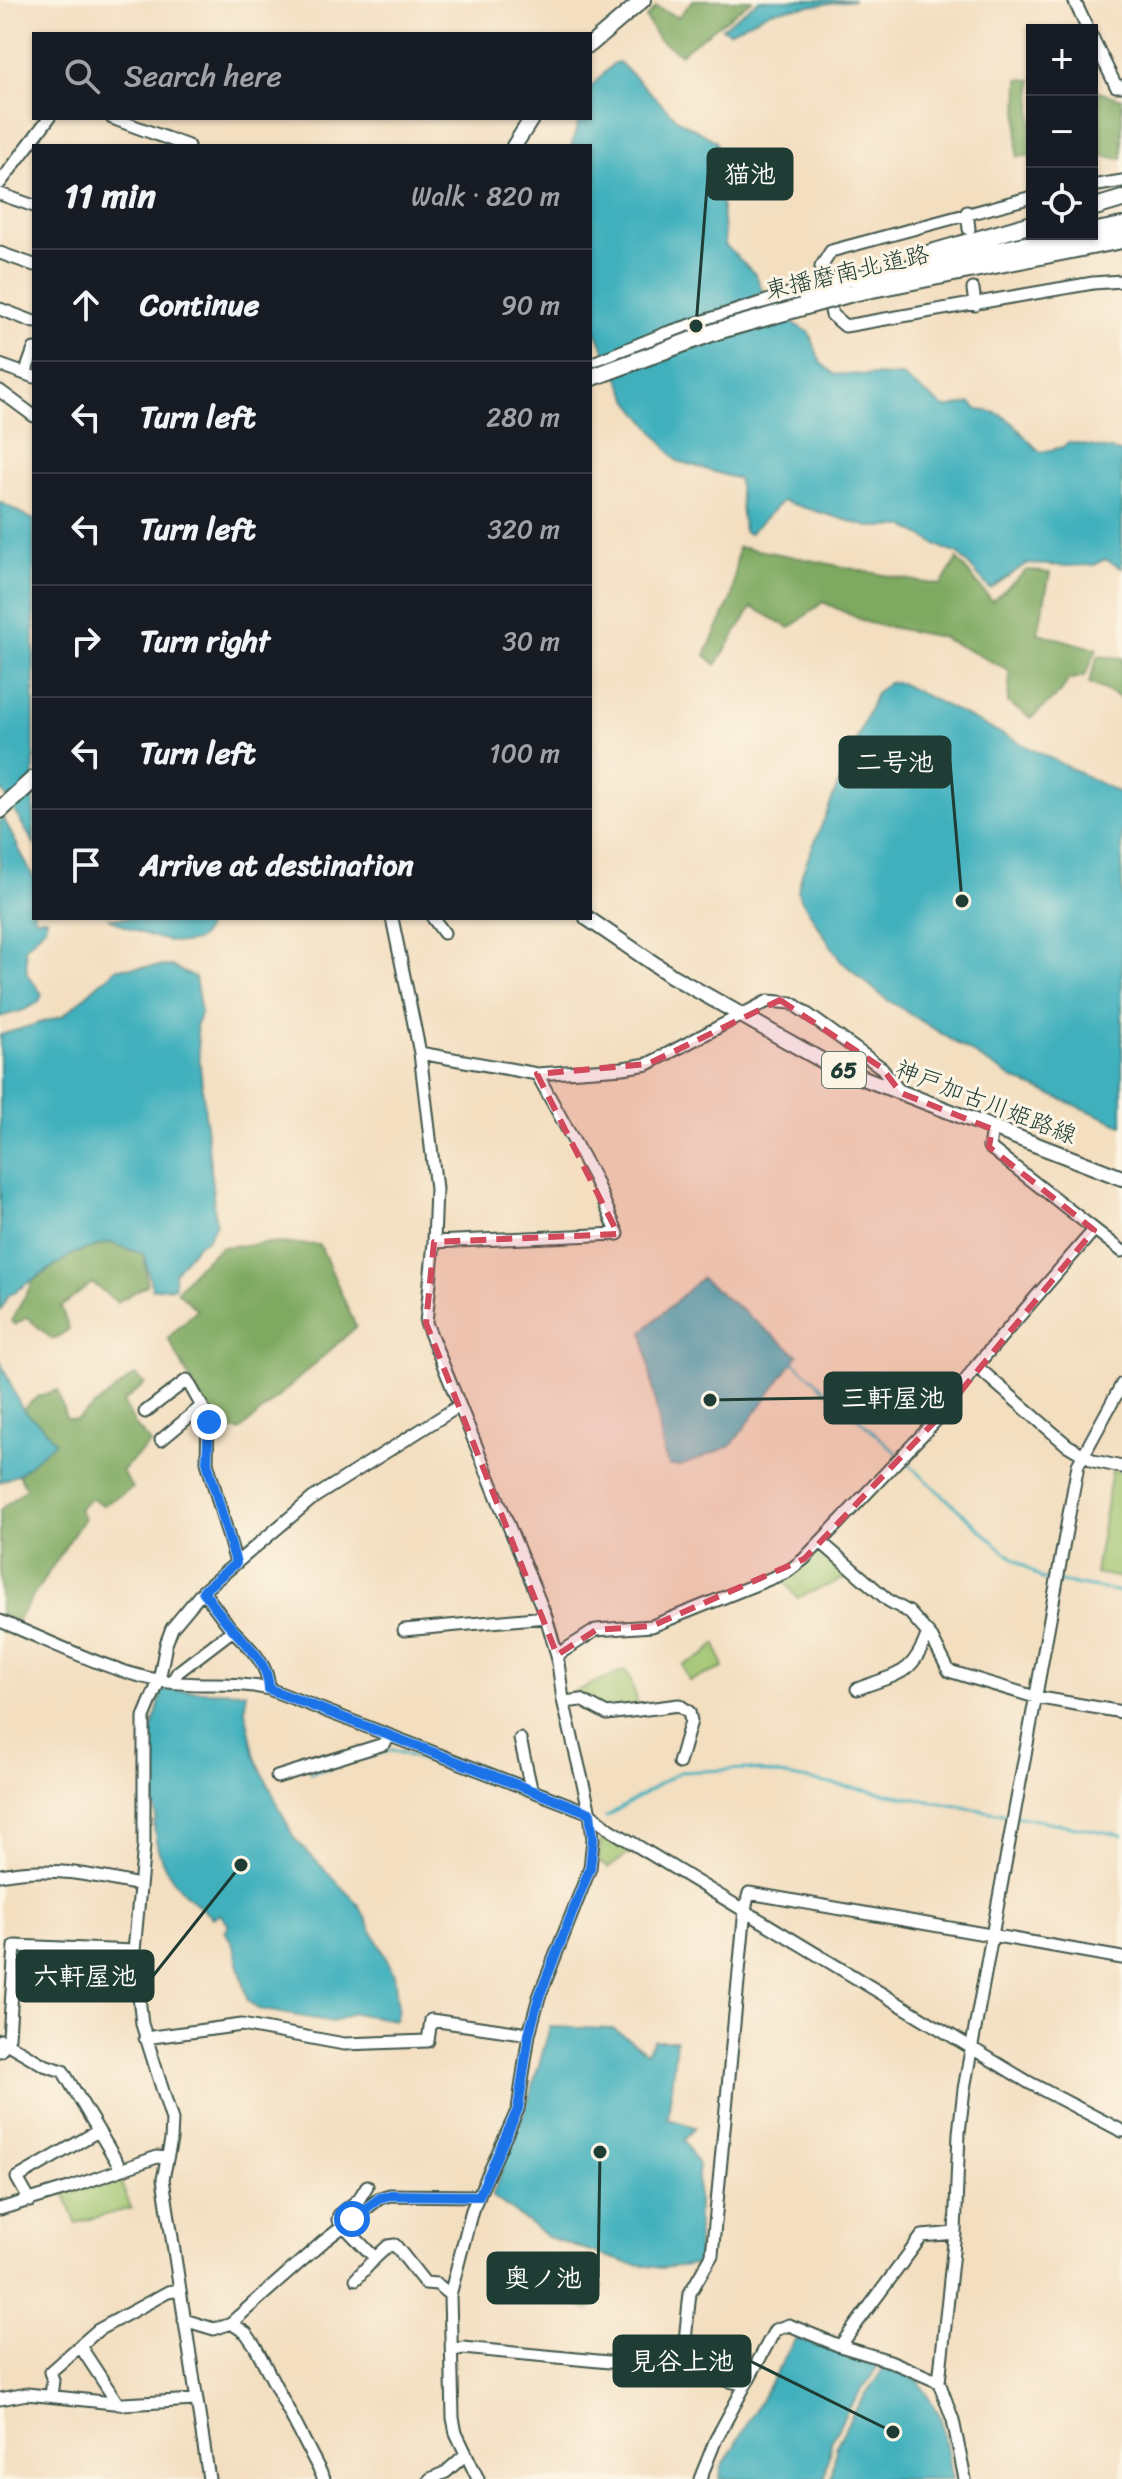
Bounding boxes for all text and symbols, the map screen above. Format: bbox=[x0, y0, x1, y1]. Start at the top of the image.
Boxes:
map controls bbox=[1026, 24, 1098, 240]
button: + bbox=[1026, 24, 1098, 96]
search box bbox=[32, 32, 592, 120]
text: Search here bbox=[124, 49, 282, 103]
icon: search bbox=[60, 54, 104, 98]
button: − bbox=[1026, 96, 1098, 168]
callout: 猫池 bbox=[708, 149, 792, 199]
text: 猫池 bbox=[724, 151, 776, 197]
text: 11 min bbox=[64, 166, 156, 226]
button: locate bbox=[1026, 168, 1098, 240]
text: Walk · 820 m bbox=[411, 173, 560, 219]
street label: 東播磨南北道路 bbox=[760, 233, 934, 311]
text: Continue bbox=[140, 278, 259, 332]
text: 90 m bbox=[501, 282, 560, 328]
icon: ahead bbox=[64, 283, 108, 327]
text: Turn left bbox=[140, 390, 256, 444]
text: 280 m bbox=[486, 394, 560, 440]
icon: left bbox=[64, 395, 108, 439]
text: Turn left bbox=[140, 502, 256, 556]
text: 320 m bbox=[488, 506, 560, 552]
icon: left bbox=[64, 507, 108, 551]
text: Turn right bbox=[140, 614, 270, 668]
text: 30 m bbox=[503, 618, 560, 664]
icon: right bbox=[64, 619, 108, 663]
text: Turn left bbox=[140, 726, 256, 780]
text: 100 m bbox=[489, 730, 560, 776]
icon: left bbox=[64, 731, 108, 775]
callout: 二号池 bbox=[840, 737, 950, 787]
text: 二号池 bbox=[856, 739, 934, 785]
text: Arrive at destination bbox=[140, 838, 414, 892]
icon: arrive bbox=[64, 843, 108, 887]
street label: 神戸加古川姫路線 bbox=[889, 1048, 1083, 1156]
road number: 65 bbox=[822, 1052, 866, 1088]
callout: 三軒屋池 bbox=[825, 1373, 961, 1423]
text: 三軒屋池 bbox=[841, 1375, 945, 1421]
route end bbox=[191, 1404, 227, 1440]
callout: 六軒屋池 bbox=[17, 1951, 153, 2001]
text: 六軒屋池 bbox=[33, 1953, 137, 1999]
route start bbox=[334, 2201, 370, 2237]
callout: 奥ノ池 bbox=[488, 2253, 598, 2303]
text: 奥ノ池 bbox=[504, 2255, 582, 2301]
callout: 見谷上池 bbox=[614, 2336, 750, 2386]
text: 見谷上池 bbox=[630, 2338, 734, 2384]

